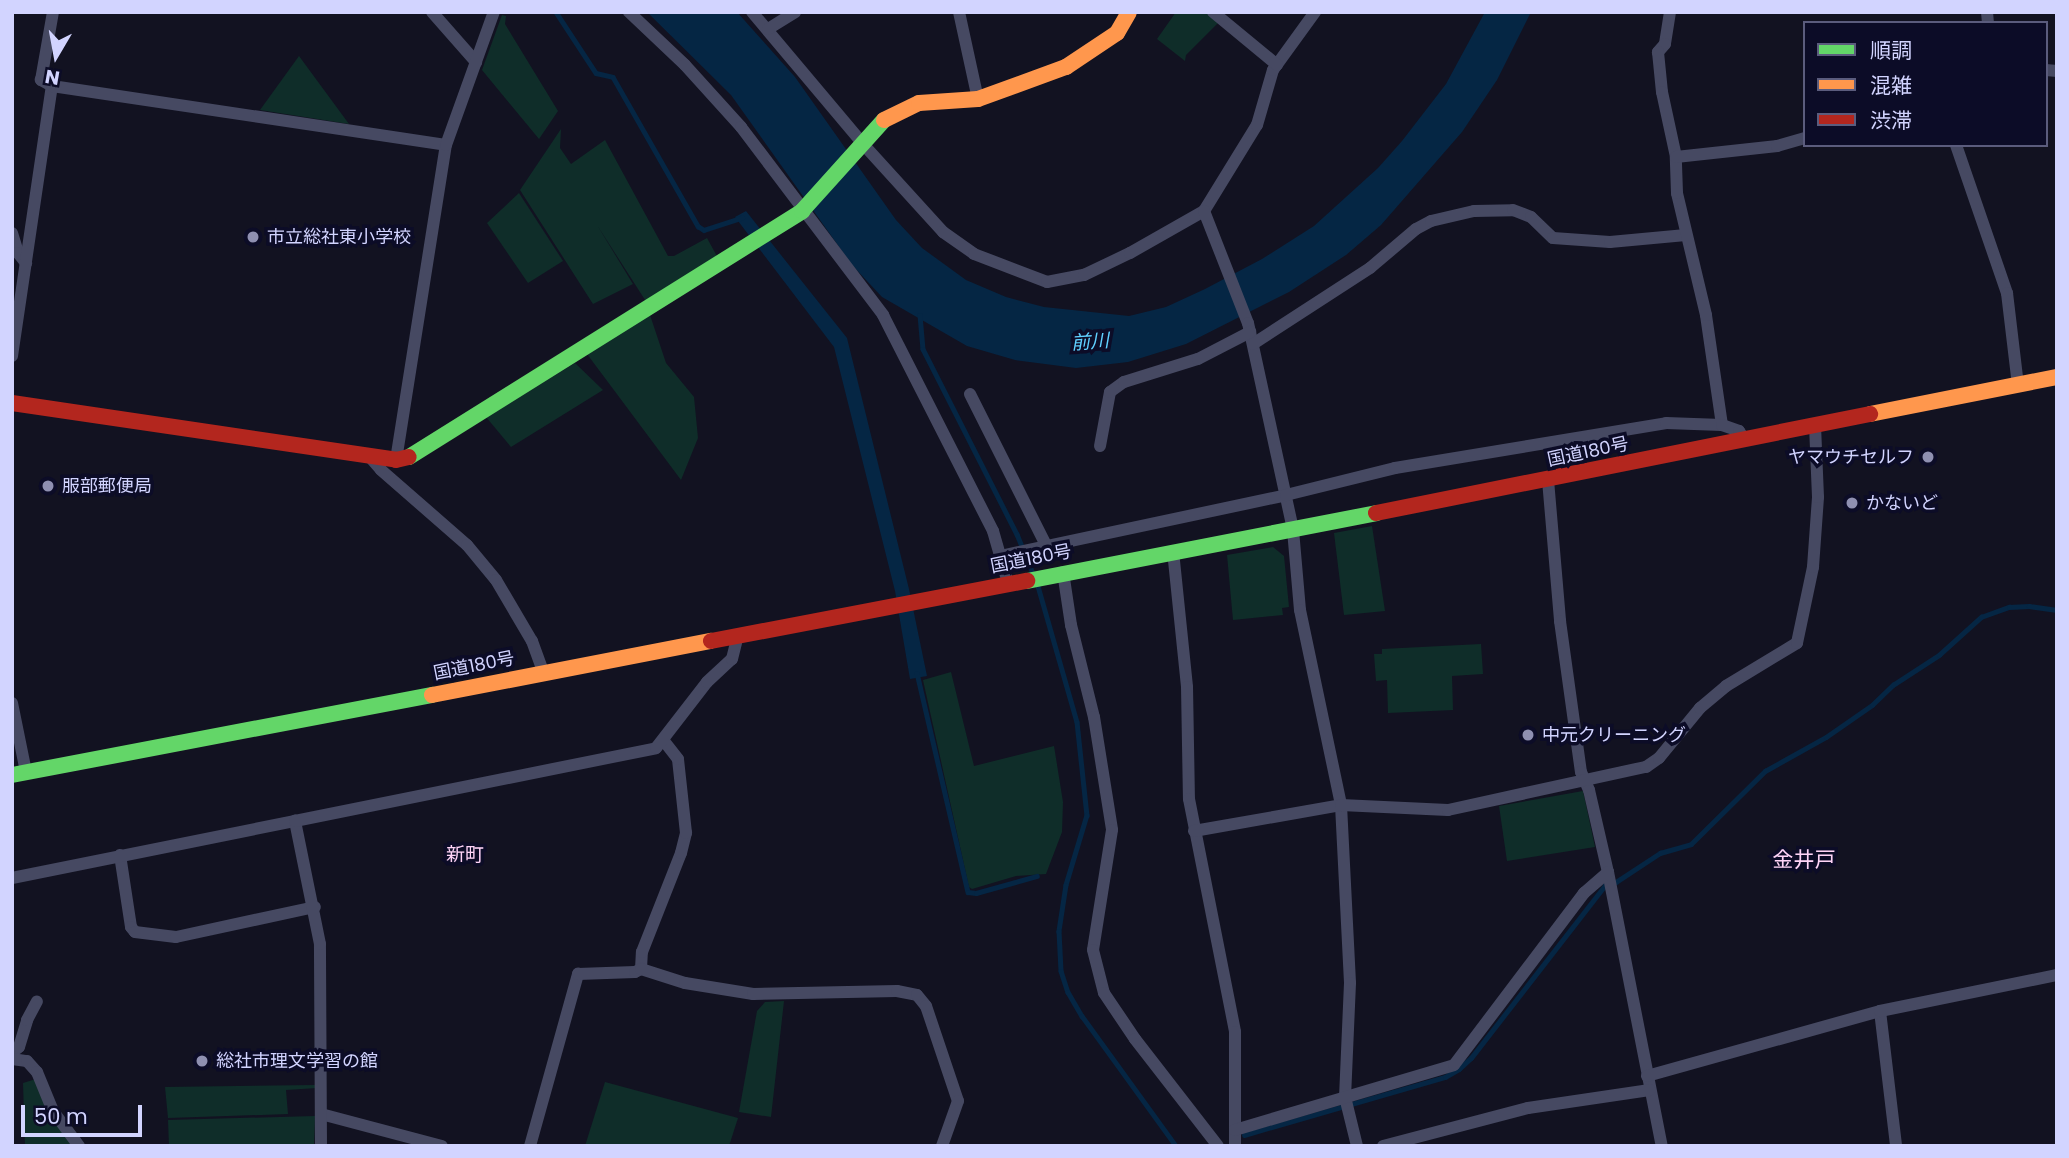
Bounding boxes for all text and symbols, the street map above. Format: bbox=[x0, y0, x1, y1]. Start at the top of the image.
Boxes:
north arrow bbox=[21, 21, 91, 91]
legend bbox=[1803, 21, 2048, 147]
text: 順調 bbox=[1870, 36, 1912, 65]
text: N bbox=[43, 63, 62, 92]
text: 混雑 bbox=[1870, 71, 1912, 100]
text: 渋滞 bbox=[1870, 106, 1912, 135]
place label: 市立総社東小学校 bbox=[267, 226, 411, 248]
marker: 市立総社東小学校 bbox=[245, 229, 261, 245]
water label: 前川 bbox=[1070, 329, 1110, 355]
street label: 国道180号 bbox=[1545, 433, 1631, 471]
place label: ヤマウチセルフ bbox=[1788, 446, 1914, 468]
marker: ヤマウチセルフ bbox=[1920, 449, 1936, 465]
place label: 服部郵便局 bbox=[62, 475, 152, 497]
marker: 服部郵便局 bbox=[40, 478, 56, 494]
place label: かないど bbox=[1866, 492, 1938, 514]
marker: かないど bbox=[1844, 495, 1860, 511]
street label: 国道180号 bbox=[988, 541, 1074, 577]
street label: 国道180号 bbox=[431, 648, 517, 684]
place label: 中元クリーニング bbox=[1542, 724, 1686, 746]
marker: 中元クリーニング bbox=[1520, 727, 1536, 743]
district label: 新町 bbox=[446, 844, 484, 866]
district label: 金井戸 bbox=[1773, 847, 1835, 873]
place label: 総社市理文学習の館 bbox=[216, 1050, 378, 1072]
marker: 総社市理文学習の館 bbox=[194, 1053, 210, 1069]
scale bar bbox=[24, 1092, 145, 1136]
text: 50 m bbox=[34, 1102, 88, 1131]

